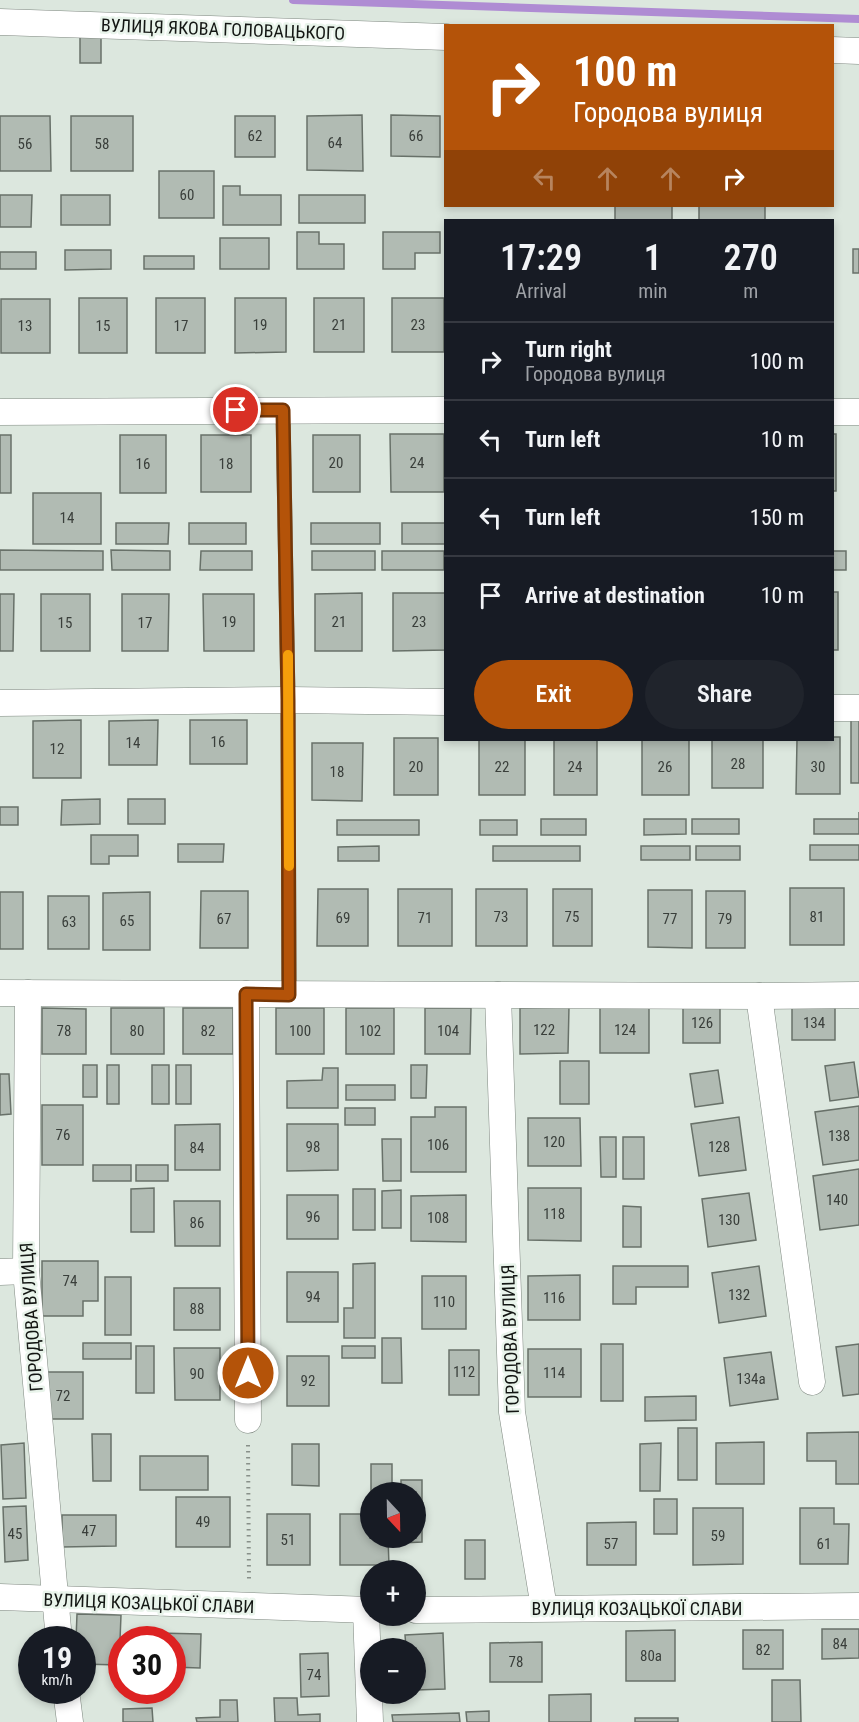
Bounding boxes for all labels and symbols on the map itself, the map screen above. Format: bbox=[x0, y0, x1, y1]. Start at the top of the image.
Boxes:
street label: ВУЛИЦЯ ЯКОВА ГОЛОВАЦЬКОГО bbox=[101, 14, 345, 44]
house number: 62 bbox=[248, 127, 262, 145]
house number: 66 bbox=[409, 127, 423, 145]
house number: 64 bbox=[328, 134, 342, 152]
house number: 56 bbox=[18, 135, 32, 153]
house number: 58 bbox=[95, 135, 109, 153]
house number: 60 bbox=[180, 186, 194, 204]
house number: 19 bbox=[253, 316, 267, 334]
house number: 21 bbox=[332, 316, 346, 334]
house number: 23 bbox=[411, 316, 425, 334]
house number: 13 bbox=[18, 317, 32, 335]
house number: 15 bbox=[96, 317, 110, 335]
house number: 17 bbox=[174, 317, 188, 335]
pin bbox=[210, 384, 261, 435]
house number: 20 bbox=[329, 454, 343, 472]
house number: 24 bbox=[410, 454, 424, 472]
house number: 16 bbox=[136, 455, 150, 473]
house number: 18 bbox=[219, 455, 233, 473]
house number: 14 bbox=[60, 509, 74, 527]
house number: 19 bbox=[222, 613, 236, 631]
house number: 21 bbox=[332, 613, 346, 631]
house number: 23 bbox=[412, 613, 426, 631]
house number: 15 bbox=[58, 614, 72, 632]
house number: 17 bbox=[138, 614, 152, 632]
house number: 16 bbox=[211, 733, 225, 751]
house number: 14 bbox=[126, 734, 140, 752]
house number: 12 bbox=[50, 740, 64, 758]
house number: 28 bbox=[731, 755, 745, 773]
house number: 20 bbox=[409, 758, 423, 776]
house number: 22 bbox=[495, 758, 509, 776]
house number: 24 bbox=[568, 758, 582, 776]
house number: 26 bbox=[658, 758, 672, 776]
house number: 30 bbox=[811, 758, 825, 776]
house number: 18 bbox=[330, 763, 344, 781]
house number: 73 bbox=[494, 908, 508, 926]
house number: 75 bbox=[565, 908, 579, 926]
house number: 81 bbox=[810, 908, 824, 926]
house number: 69 bbox=[336, 909, 350, 927]
house number: 71 bbox=[418, 909, 432, 927]
house number: 67 bbox=[217, 910, 231, 928]
house number: 77 bbox=[663, 910, 677, 928]
house number: 79 bbox=[718, 910, 732, 928]
house number: 65 bbox=[120, 912, 134, 930]
house number: 63 bbox=[62, 913, 76, 931]
house number: 126 bbox=[691, 1014, 713, 1032]
house number: 134 bbox=[803, 1014, 825, 1032]
house number: 122 bbox=[533, 1021, 555, 1039]
house number: 124 bbox=[614, 1021, 636, 1039]
house number: 78 bbox=[57, 1022, 71, 1040]
house number: 80 bbox=[130, 1022, 144, 1040]
house number: 82 bbox=[201, 1022, 215, 1040]
house number: 100 bbox=[289, 1022, 311, 1040]
house number: 102 bbox=[359, 1022, 381, 1040]
house number: 104 bbox=[437, 1022, 459, 1040]
house number: 76 bbox=[56, 1126, 70, 1144]
house number: 138 bbox=[828, 1127, 850, 1145]
house number: 120 bbox=[543, 1133, 565, 1151]
house number: 106 bbox=[427, 1136, 449, 1154]
house number: 98 bbox=[306, 1138, 320, 1156]
house number: 128 bbox=[708, 1138, 730, 1156]
house number: 84 bbox=[190, 1139, 204, 1157]
house number: 140 bbox=[826, 1191, 848, 1209]
house number: 118 bbox=[543, 1205, 565, 1223]
house number: 96 bbox=[306, 1208, 320, 1226]
house number: 108 bbox=[427, 1209, 449, 1227]
house number: 130 bbox=[718, 1211, 740, 1229]
house number: 86 bbox=[190, 1214, 204, 1232]
street label: ГОРОДОВА ВУЛИЦЯ bbox=[15, 1242, 47, 1392]
street label: ГОРОДОВА ВУЛИЦЯ bbox=[497, 1264, 523, 1414]
house number: 74 bbox=[63, 1272, 77, 1290]
house number: 132 bbox=[728, 1286, 750, 1304]
house number: 94 bbox=[306, 1288, 320, 1306]
house number: 116 bbox=[543, 1289, 565, 1307]
house number: 110 bbox=[433, 1293, 455, 1311]
house number: 88 bbox=[190, 1300, 204, 1318]
position arrow bbox=[216, 1341, 280, 1405]
house number: 112 bbox=[453, 1363, 475, 1381]
house number: 114 bbox=[543, 1364, 565, 1382]
house number: 90 bbox=[190, 1365, 204, 1383]
house number: 134а bbox=[736, 1370, 766, 1388]
house number: 92 bbox=[301, 1372, 315, 1390]
house number: 72 bbox=[56, 1387, 70, 1405]
north arrow bbox=[360, 1482, 426, 1548]
house number: 49 bbox=[196, 1513, 210, 1531]
house number: 47 bbox=[82, 1522, 96, 1540]
house number: 45 bbox=[8, 1525, 22, 1543]
house number: 59 bbox=[711, 1527, 725, 1545]
house number: 51 bbox=[281, 1531, 295, 1549]
house number: 57 bbox=[604, 1535, 618, 1553]
house number: 61 bbox=[817, 1535, 831, 1553]
street label: ВУЛИЦЯ КОЗАЦЬКОЇ СЛАВИ bbox=[43, 1589, 255, 1617]
street label: ВУЛИЦЯ КОЗАЦЬКОЇ СЛАВИ bbox=[532, 1598, 742, 1619]
speed limit sign: 30 bbox=[108, 1626, 186, 1704]
house number: 84 bbox=[833, 1635, 847, 1653]
house number: 82 bbox=[756, 1641, 770, 1659]
house number: 80а bbox=[640, 1647, 662, 1665]
house number: 78 bbox=[509, 1653, 523, 1671]
house number: 74 bbox=[307, 1666, 321, 1684]

